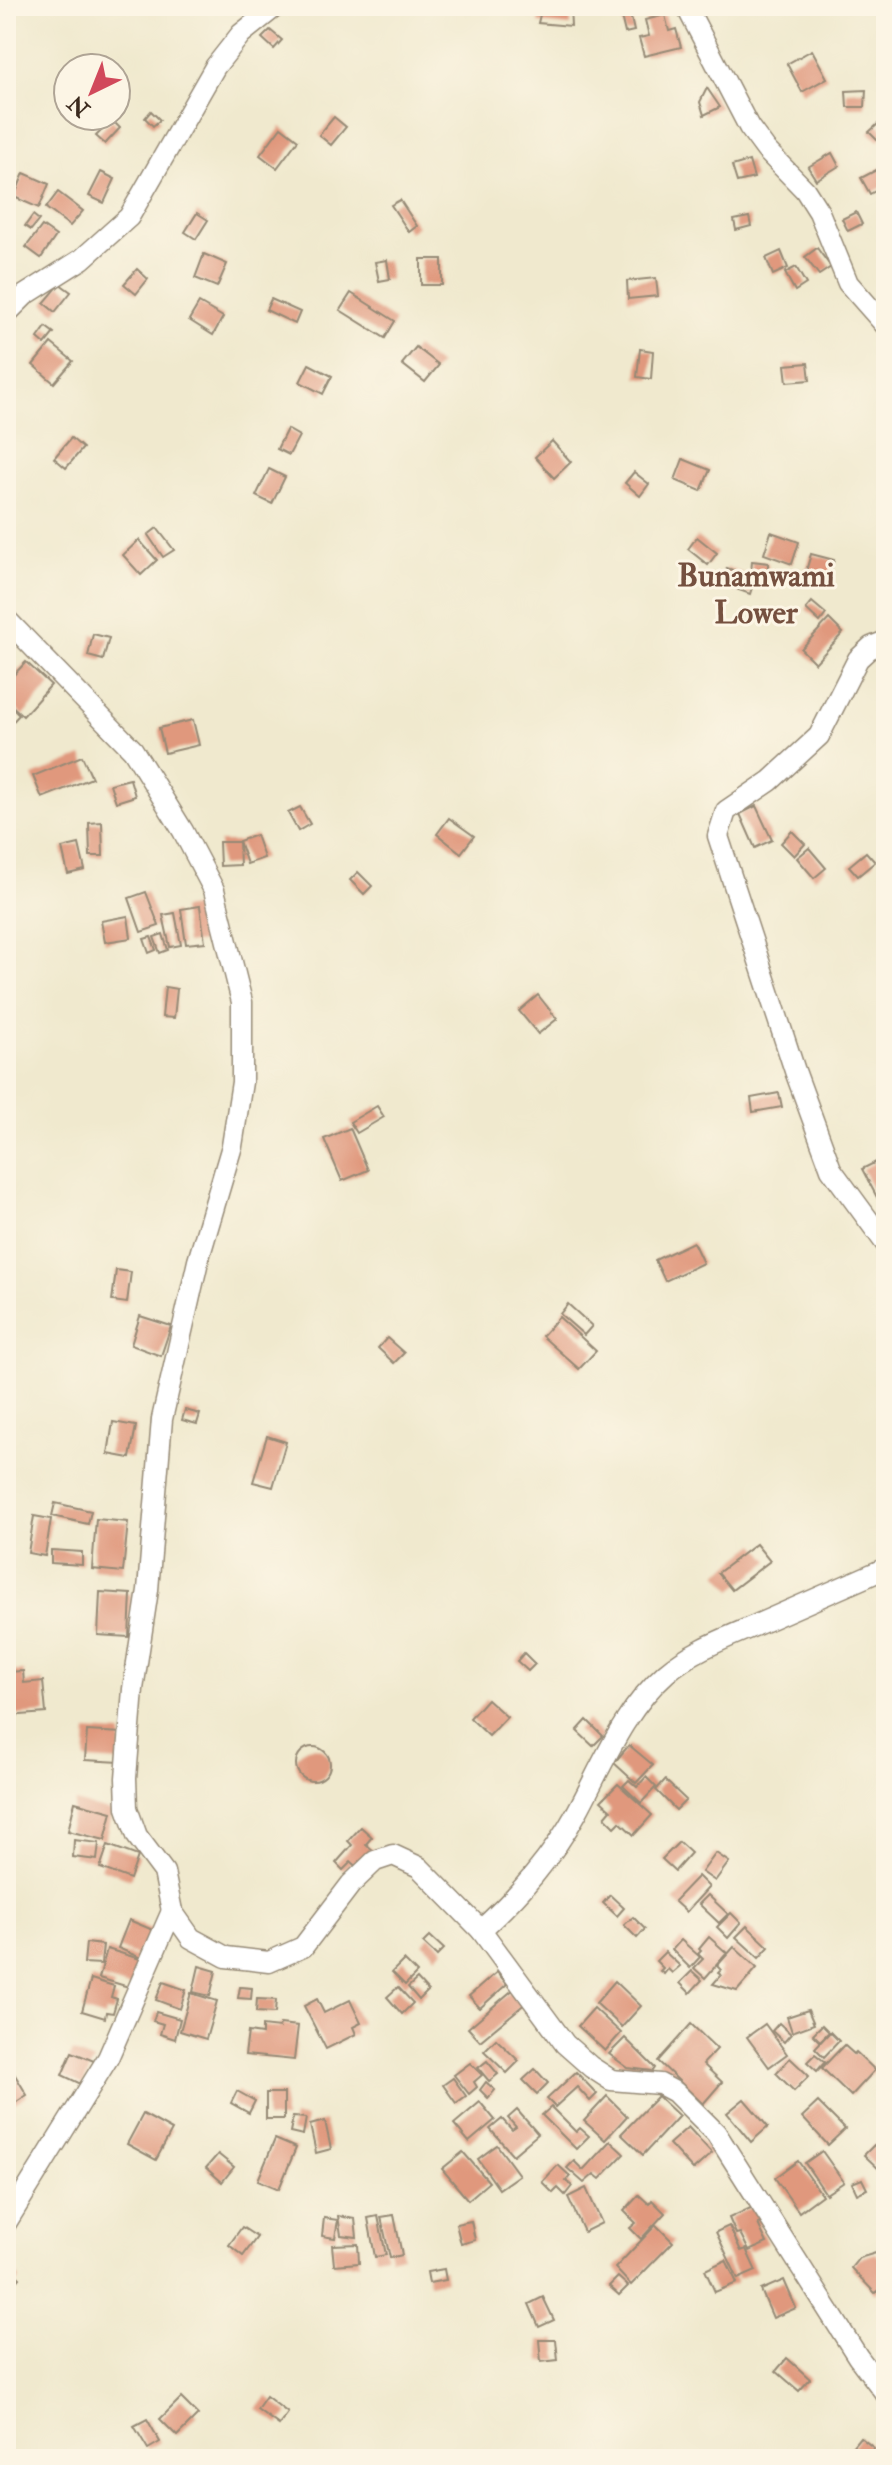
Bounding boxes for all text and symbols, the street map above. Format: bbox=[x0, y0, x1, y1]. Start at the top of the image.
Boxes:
north arrow bbox=[52, 52, 132, 132]
text: N bbox=[62, 89, 97, 124]
district label: Bunamwami Lower bbox=[677, 556, 835, 633]

